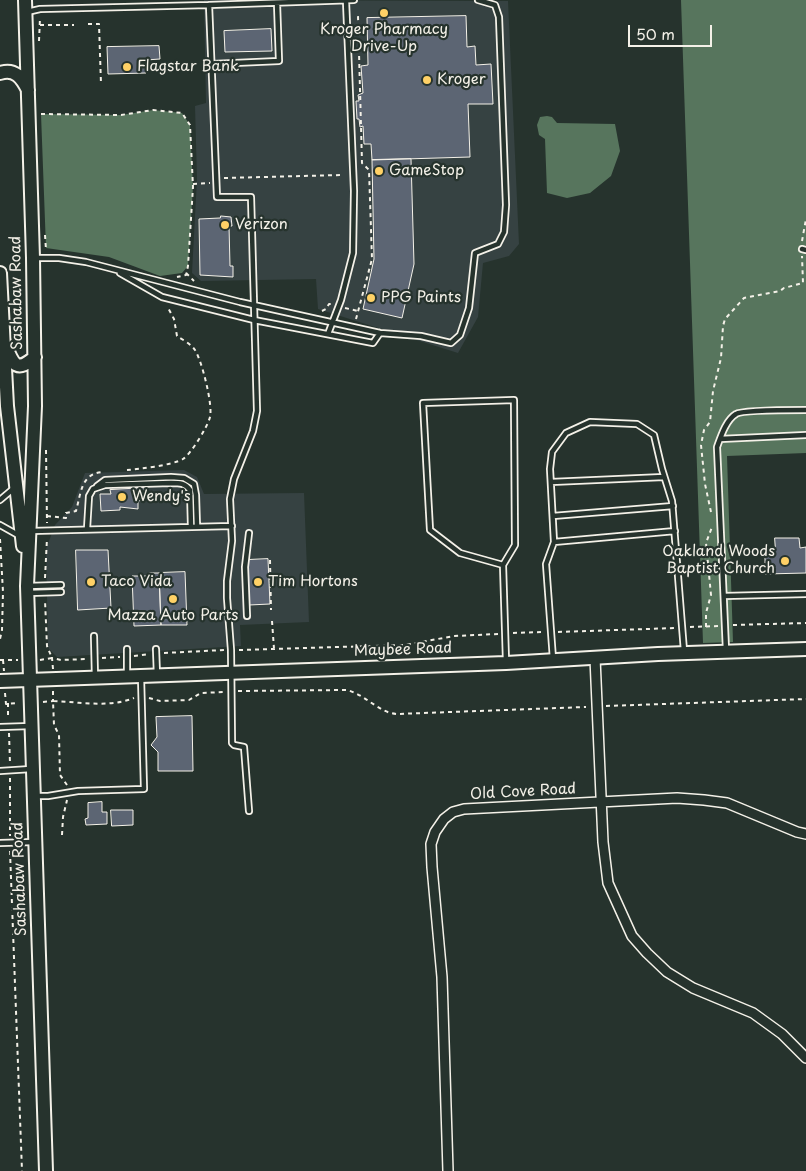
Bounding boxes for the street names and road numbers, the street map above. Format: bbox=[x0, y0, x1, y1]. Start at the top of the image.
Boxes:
street label: Sashabaw Road bbox=[7, 236, 27, 350]
street label: Maybee Road bbox=[354, 639, 452, 661]
street label: Old Cove Road bbox=[470, 780, 576, 804]
street label: Sashabaw Road bbox=[9, 822, 31, 936]

